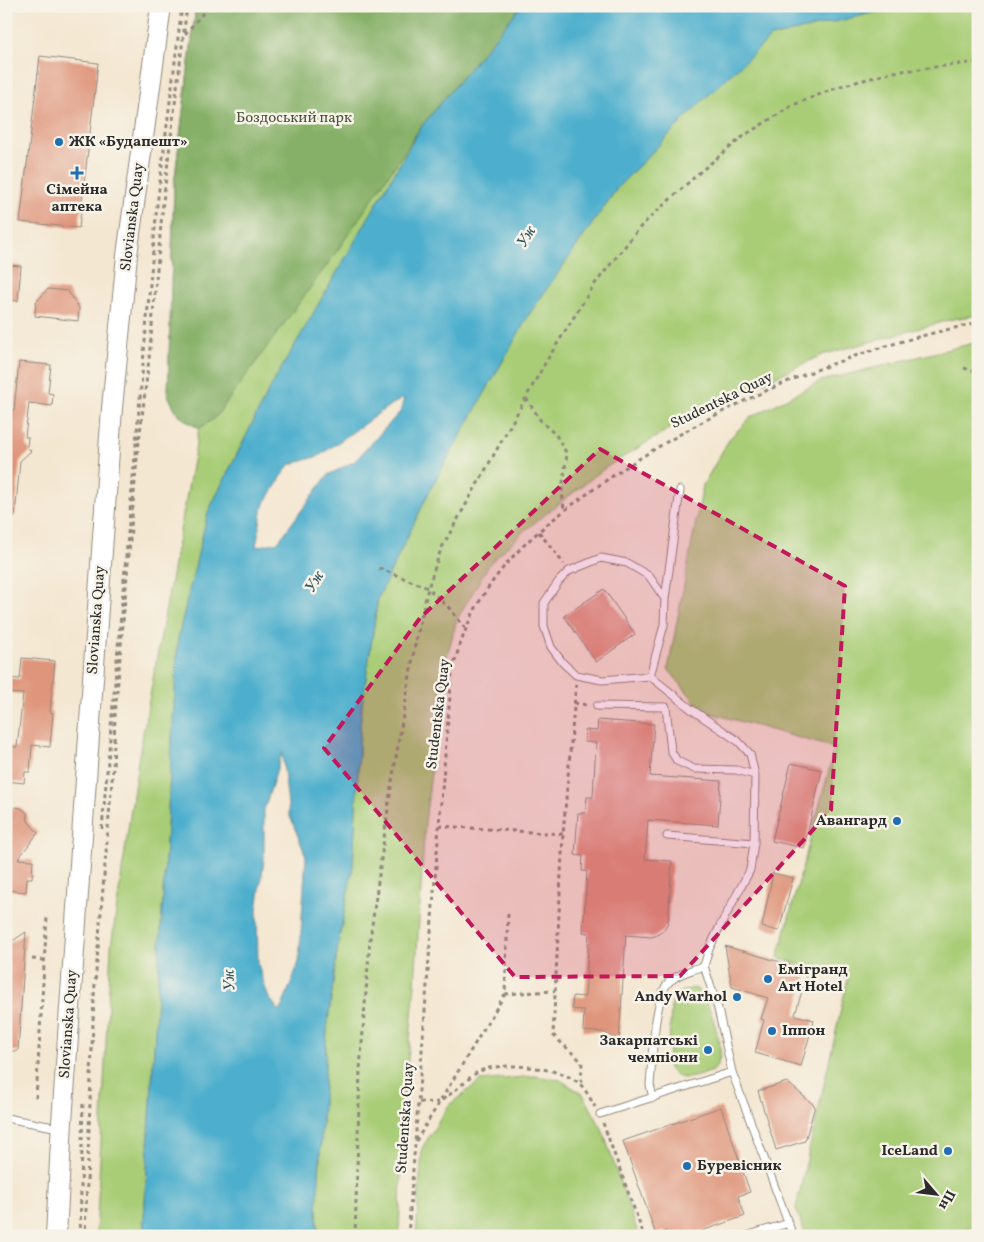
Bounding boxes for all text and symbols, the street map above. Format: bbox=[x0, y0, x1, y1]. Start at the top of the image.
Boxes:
park label: Боздоський парк bbox=[236, 108, 352, 129]
place label: ЖК «Будапешт» bbox=[69, 132, 188, 153]
marker: ЖК «Будапешт» bbox=[53, 136, 65, 148]
street label: Slovianska Quay bbox=[116, 162, 150, 272]
marker: Сімейна аптека bbox=[71, 167, 83, 179]
place label: Сімейна аптека bbox=[46, 180, 108, 218]
water label: Уж bbox=[512, 222, 542, 252]
street label: Studentska Quay bbox=[667, 367, 777, 435]
street label: Slovianska Quay bbox=[83, 565, 111, 675]
water label: Уж bbox=[300, 567, 330, 597]
street label: Studentska Quay bbox=[422, 657, 456, 771]
place label: Авангард bbox=[816, 811, 887, 832]
marker: Авангард bbox=[891, 815, 903, 827]
place label: Емігранд Art Hotel bbox=[778, 960, 848, 998]
water label: Уж bbox=[218, 968, 242, 991]
street label: Slovianska Quay bbox=[55, 969, 83, 1079]
marker: Емігранд Art Hotel bbox=[762, 973, 774, 985]
place label: Andy Warhol bbox=[635, 987, 727, 1008]
marker: Andy Warhol bbox=[731, 991, 743, 1003]
place label: Іппон bbox=[782, 1021, 825, 1042]
marker: Іппон bbox=[766, 1025, 778, 1037]
place label: Закарпатські чемпіони bbox=[600, 1031, 698, 1069]
marker: Закарпатські чемпіони bbox=[702, 1044, 714, 1056]
street label: Studentska Quay bbox=[392, 1062, 420, 1174]
place label: IceLand bbox=[882, 1141, 938, 1162]
marker: IceLand bbox=[942, 1145, 954, 1157]
place label: Буревісник bbox=[697, 1156, 781, 1177]
marker: Буревісник bbox=[681, 1160, 693, 1172]
north arrow bbox=[912, 1170, 962, 1220]
text: Пн bbox=[933, 1186, 959, 1213]

